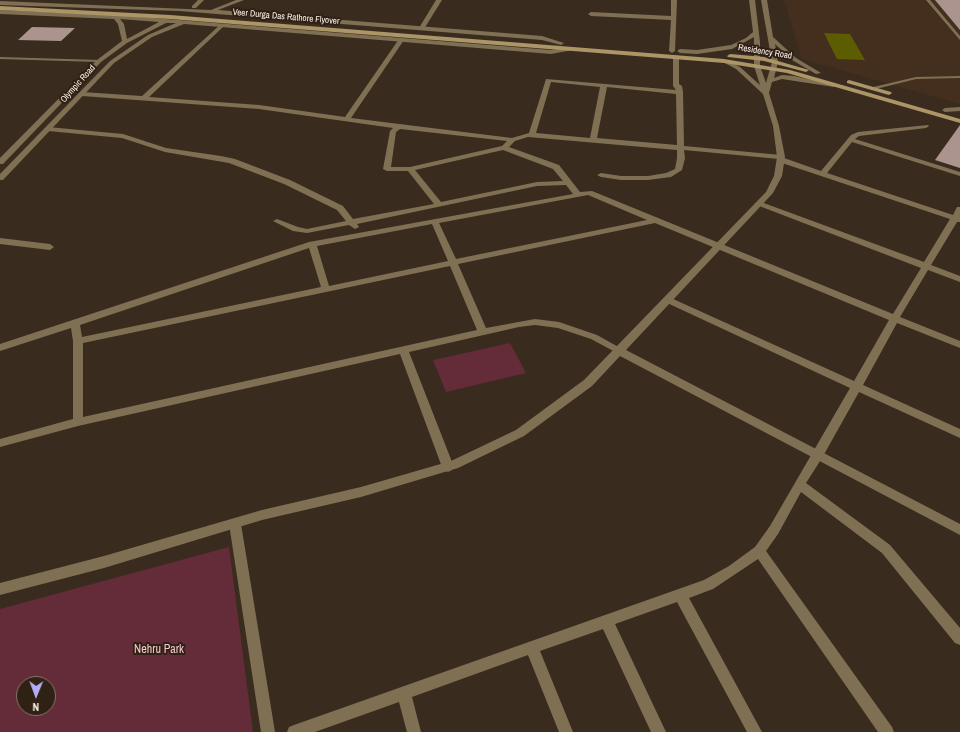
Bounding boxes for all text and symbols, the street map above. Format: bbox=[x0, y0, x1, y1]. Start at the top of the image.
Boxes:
street label: Veer Durga Das Rathore Flyover bbox=[232, 7, 340, 27]
street label: Residency Road bbox=[737, 42, 793, 62]
street label: Olympic Road bbox=[58, 63, 98, 105]
park label: Nehru Park bbox=[134, 643, 184, 657]
north arrow bbox=[16, 676, 56, 716]
text: N bbox=[32, 700, 39, 714]

